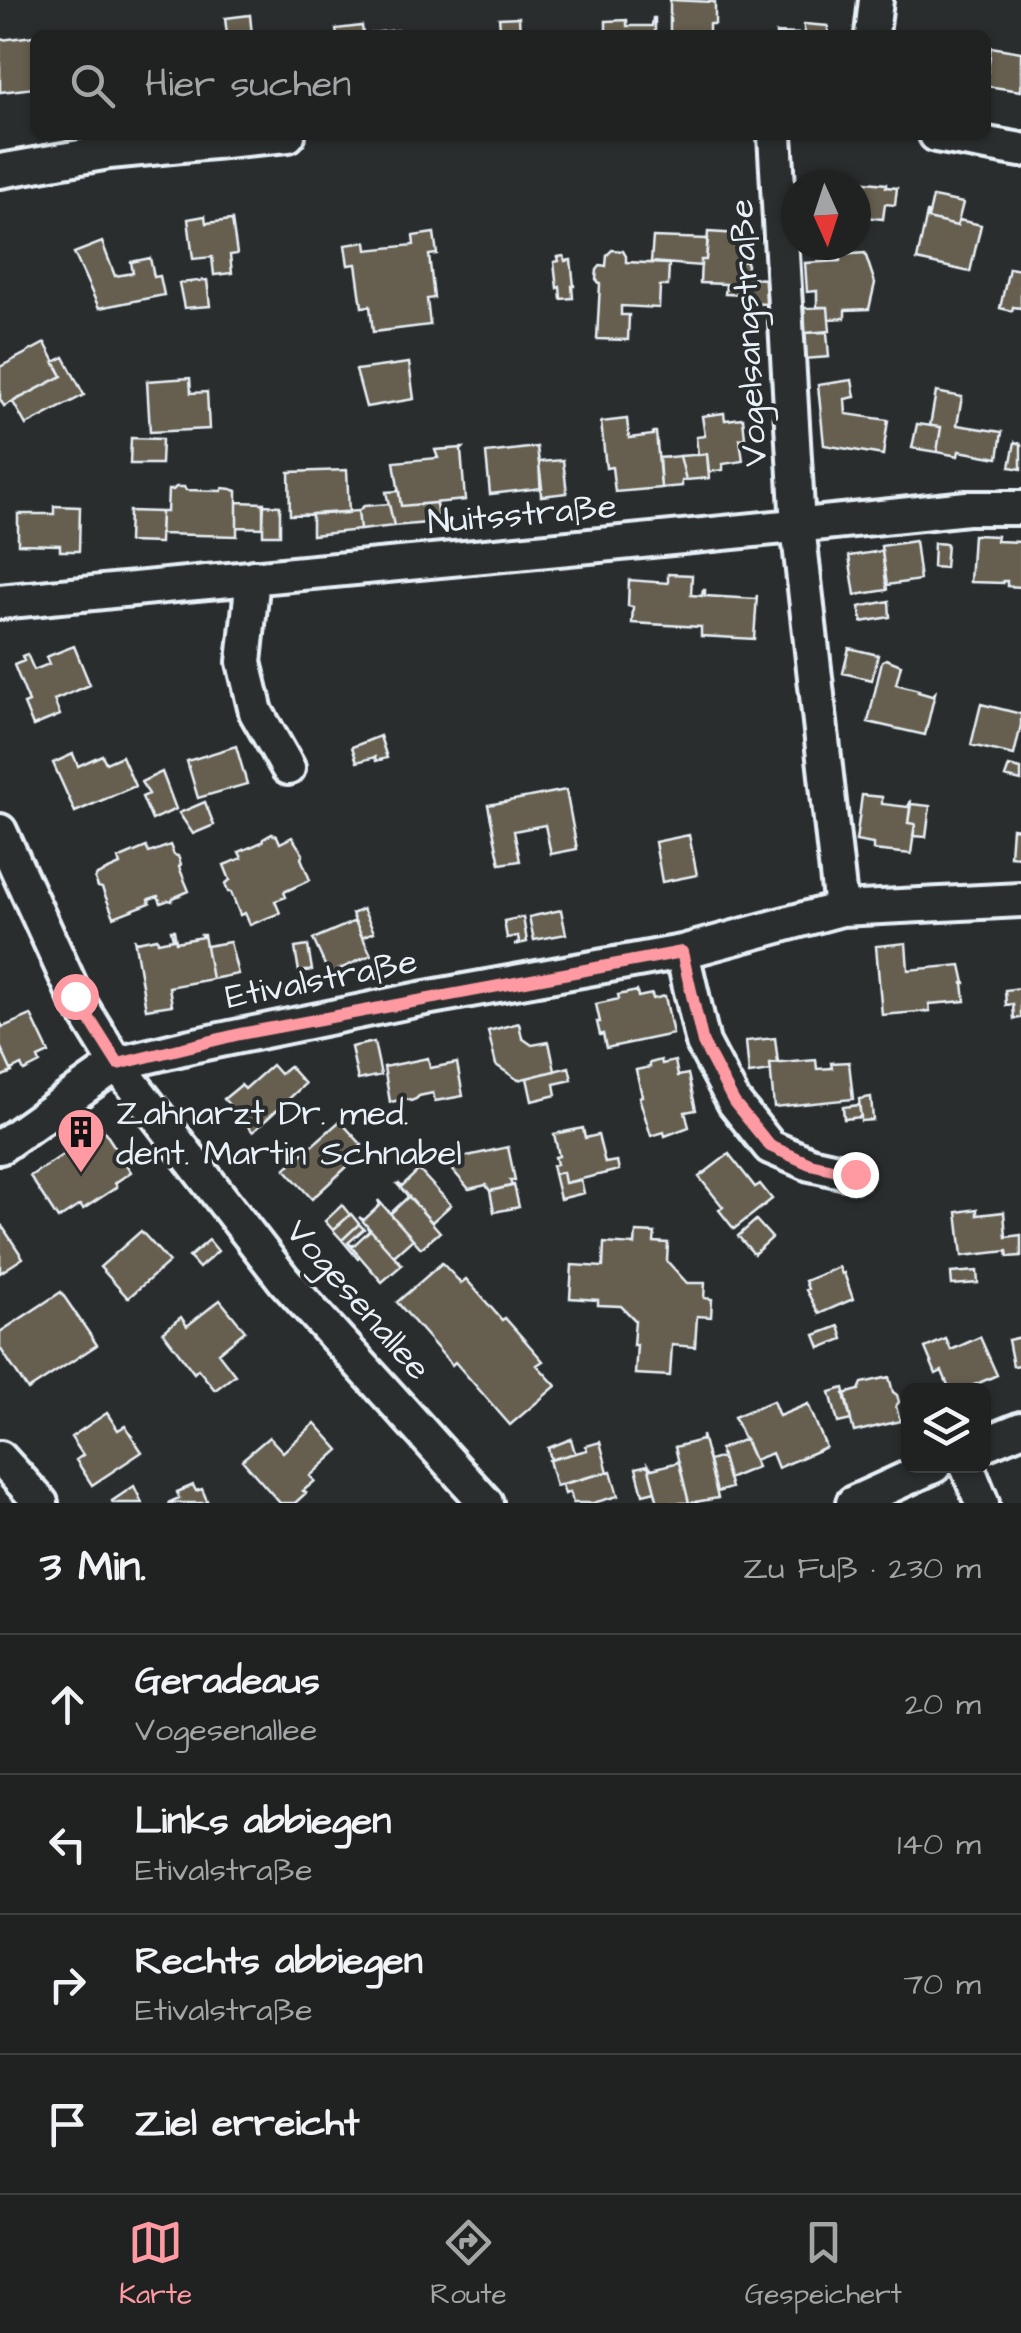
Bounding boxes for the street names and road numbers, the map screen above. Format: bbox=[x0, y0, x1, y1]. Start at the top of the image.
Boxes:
street label: Vogelsangstraße bbox=[717, 198, 782, 468]
street label: Nuitsstraße bbox=[426, 482, 619, 547]
street label: Etivalstraße bbox=[221, 937, 421, 1022]
street label: Vogesenallee bbox=[272, 1209, 442, 1393]

